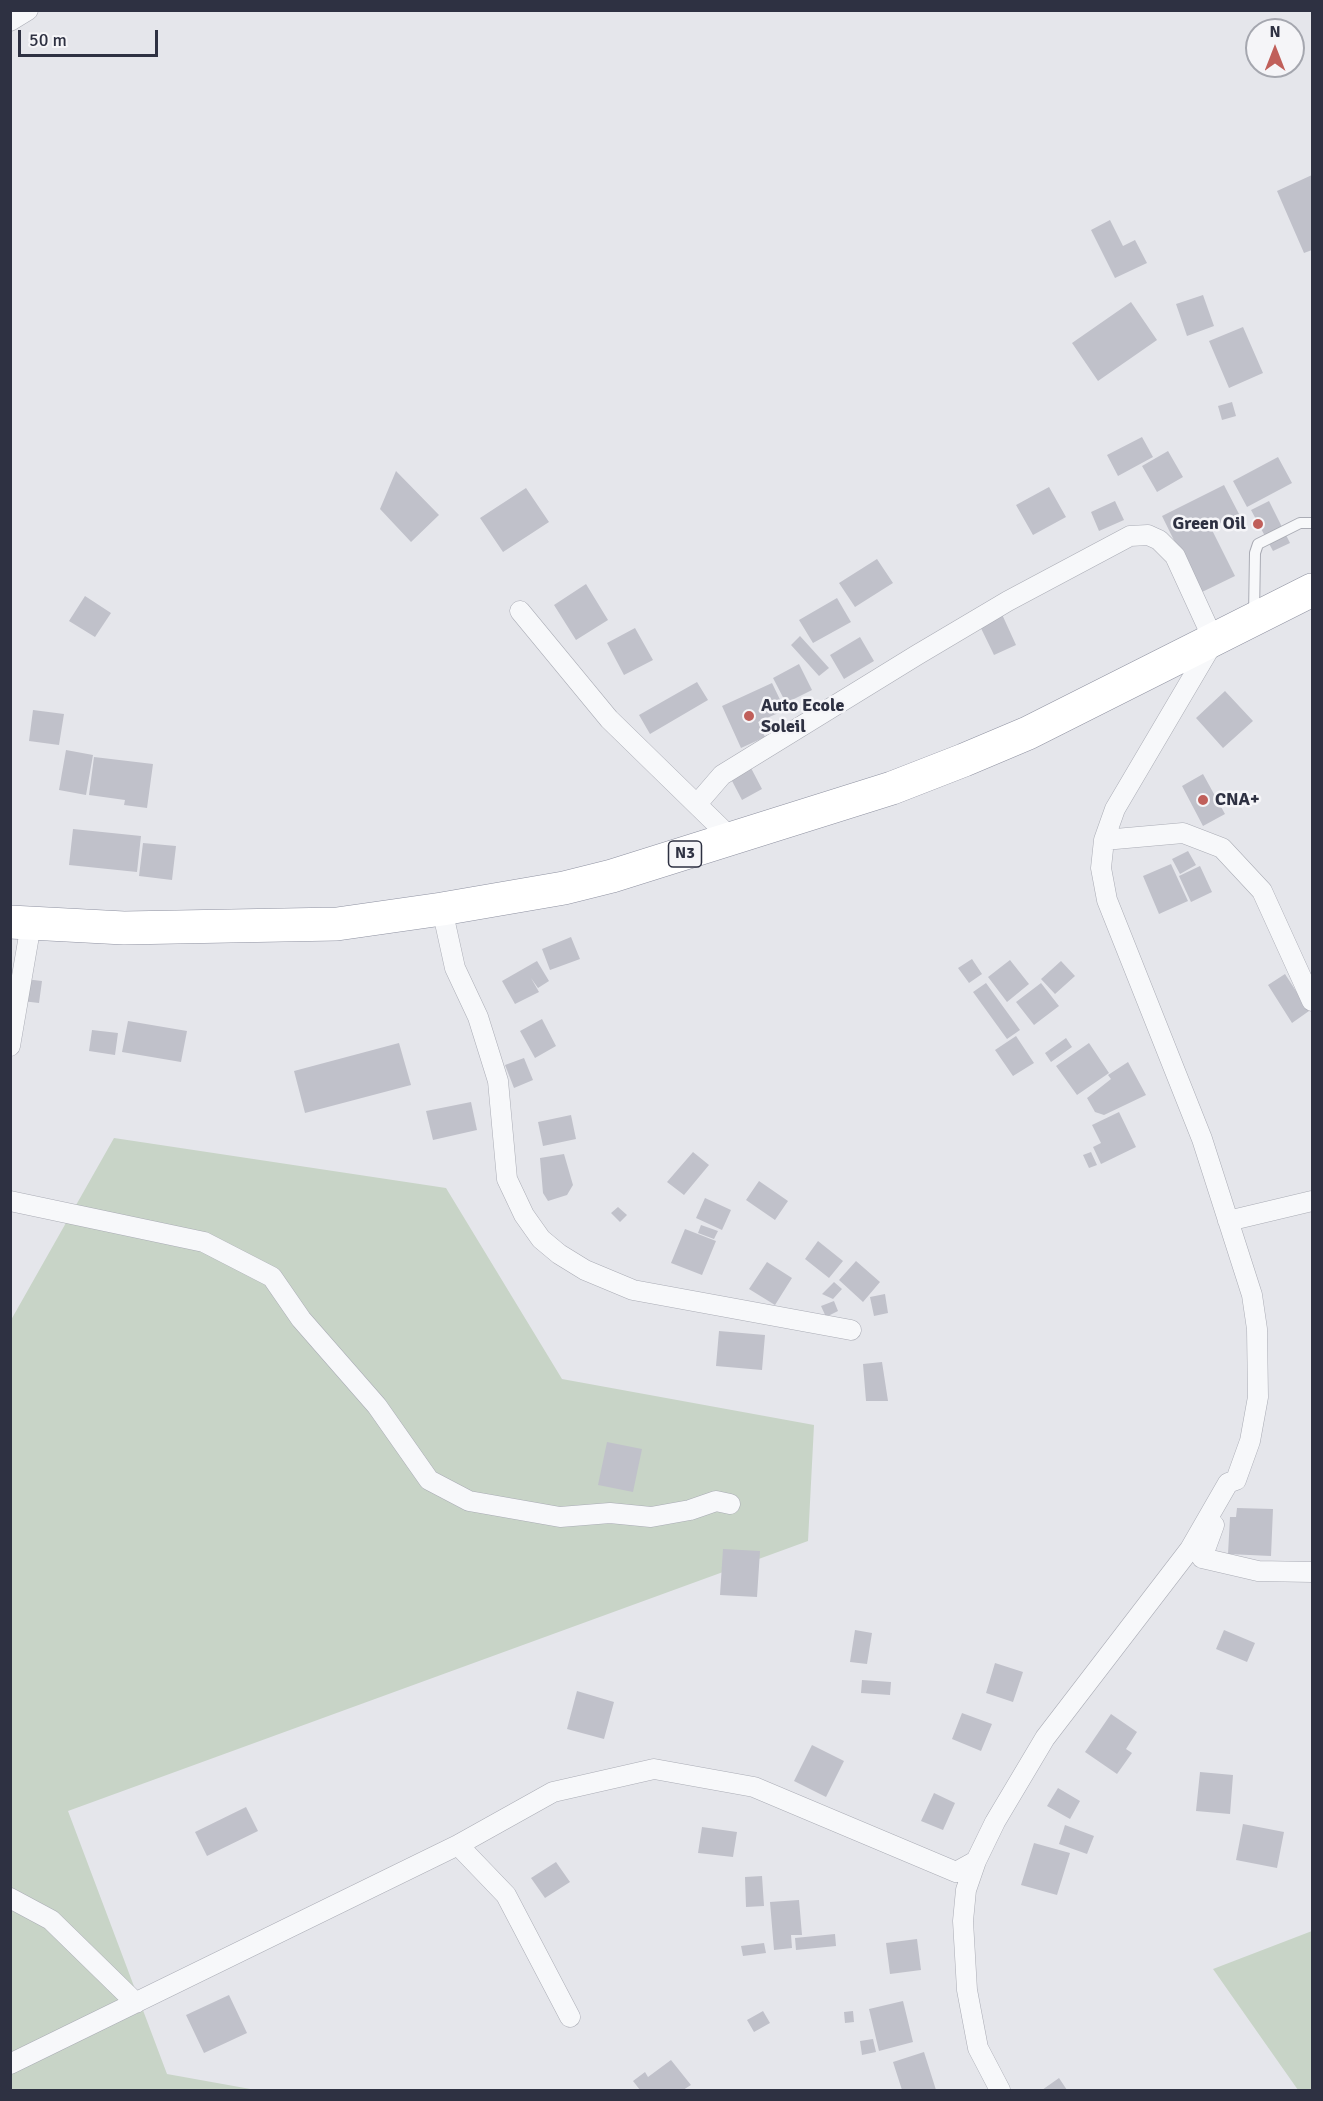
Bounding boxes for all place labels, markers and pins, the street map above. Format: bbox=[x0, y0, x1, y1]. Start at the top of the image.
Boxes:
place label: Green Oil bbox=[1172, 513, 1246, 535]
marker: Green Oil bbox=[1251, 517, 1265, 531]
place label: Auto Ecole Soleil bbox=[761, 695, 844, 738]
marker: Auto Ecole Soleil bbox=[742, 709, 756, 723]
place label: CNA+ bbox=[1215, 789, 1260, 811]
marker: CNA+ bbox=[1196, 793, 1210, 807]

